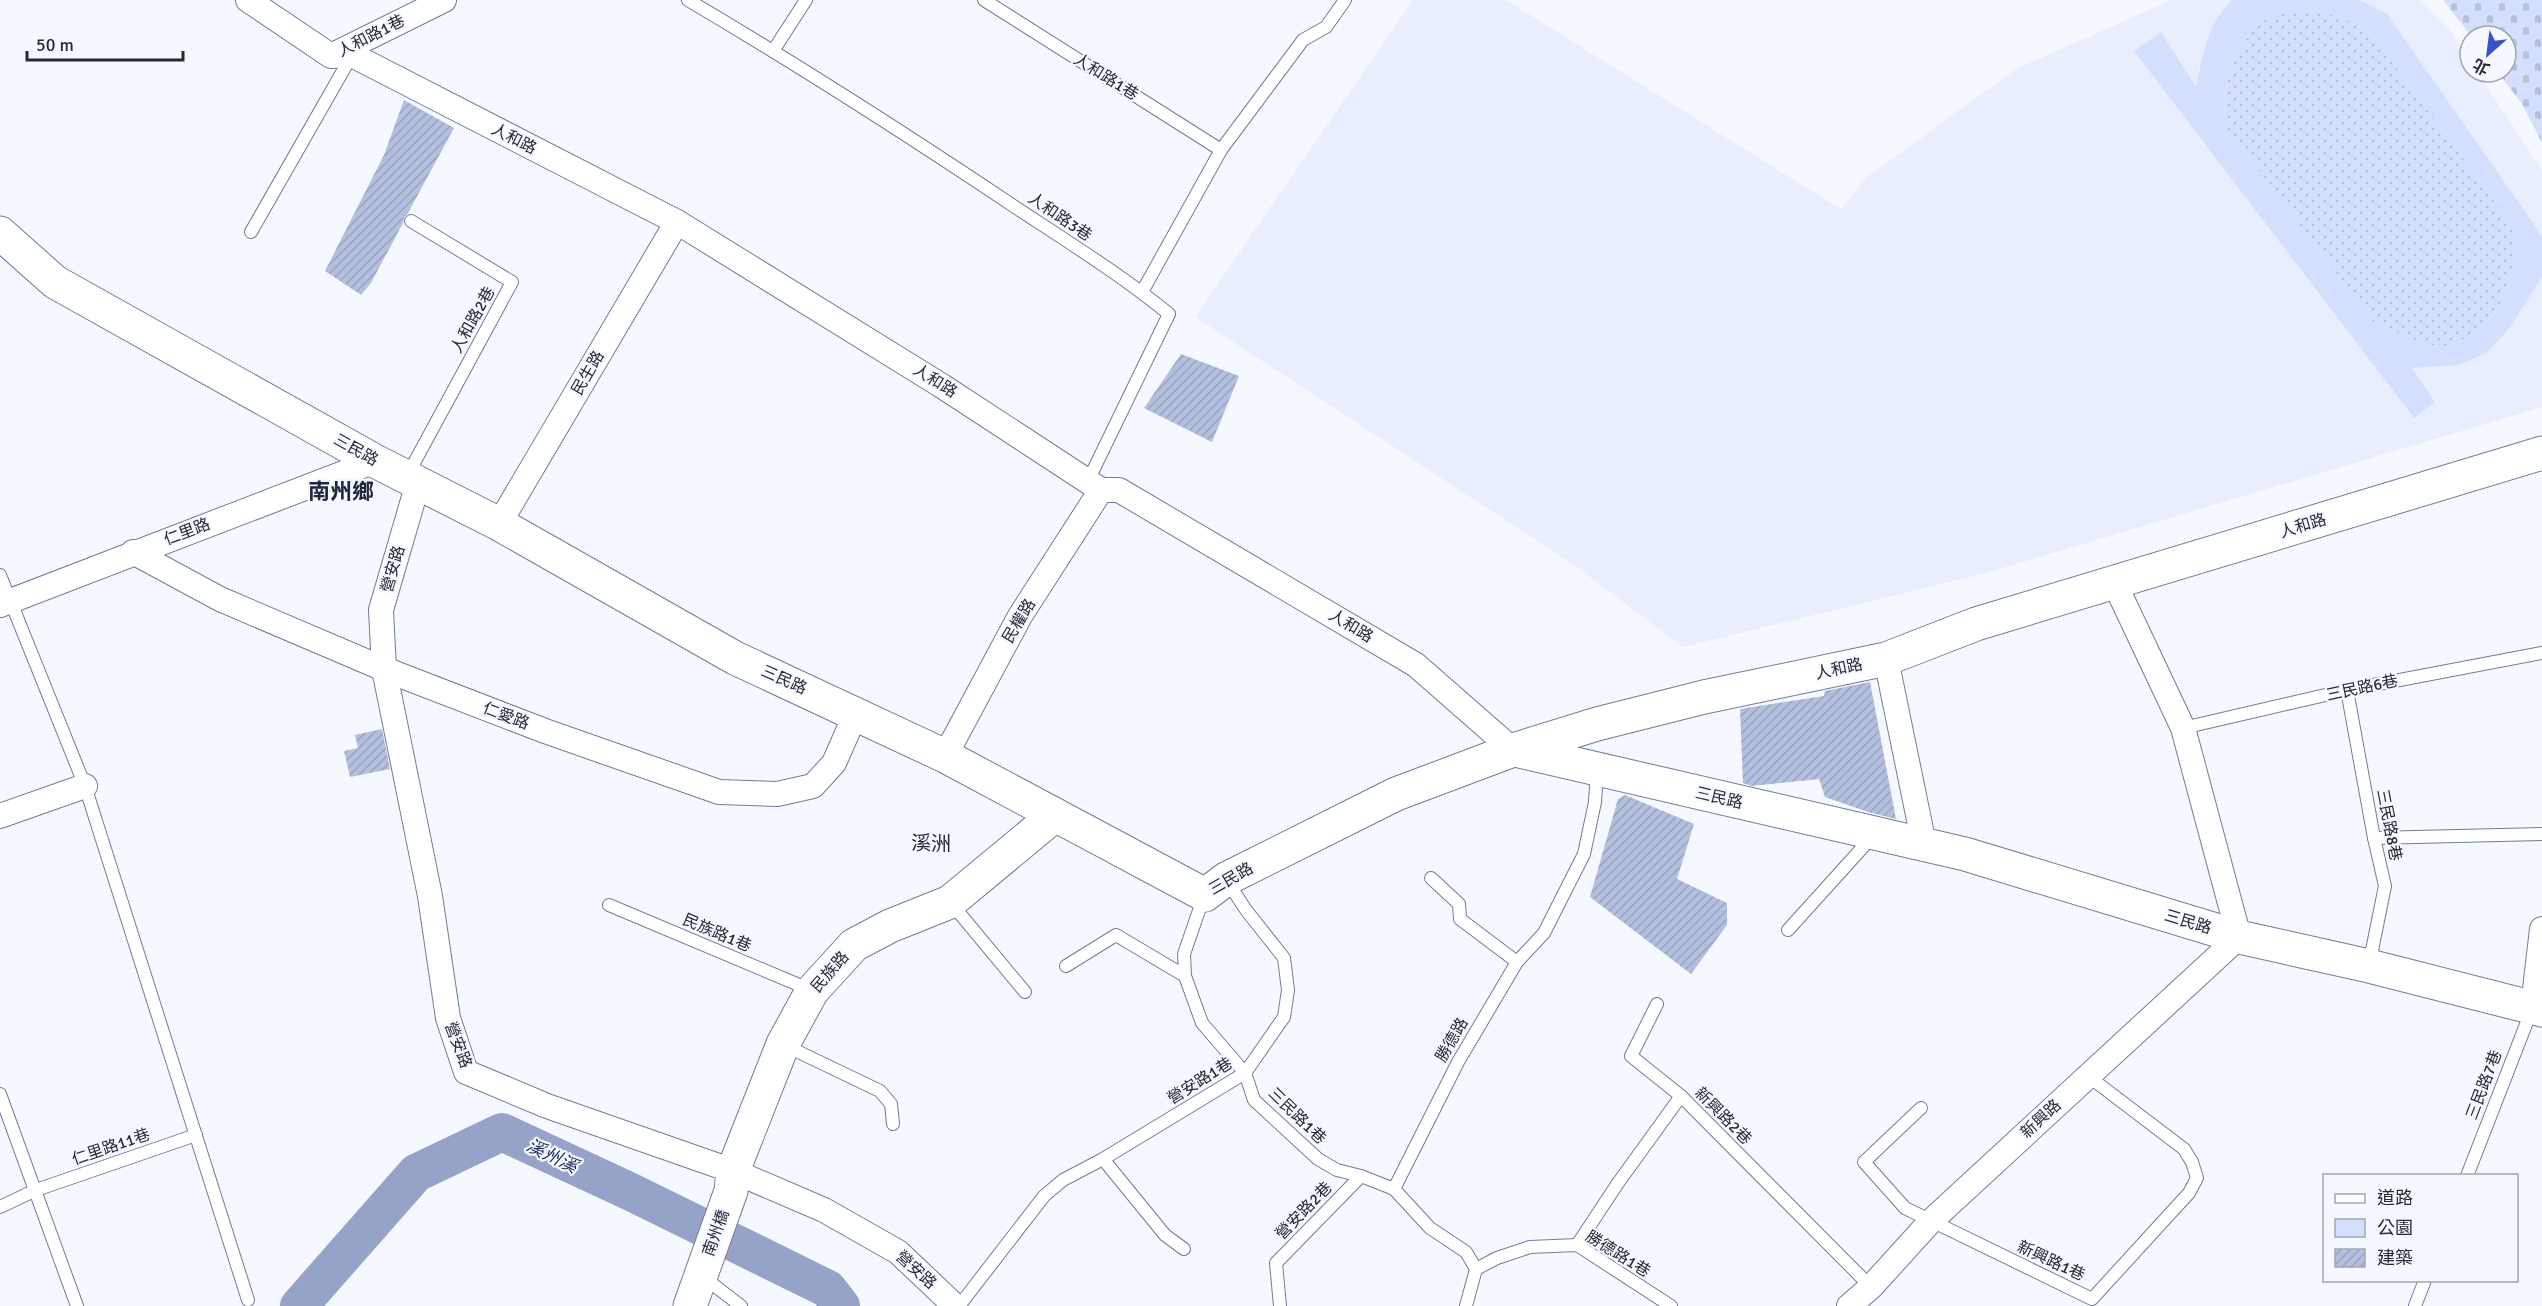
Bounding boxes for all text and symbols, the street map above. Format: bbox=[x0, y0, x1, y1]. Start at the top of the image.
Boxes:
street label: 人和路1巷 bbox=[334, 11, 408, 61]
scale bar bbox=[27, 24, 183, 62]
north arrow bbox=[2458, 24, 2518, 84]
text: 50 m bbox=[36, 34, 74, 56]
street label: 人和路1巷 bbox=[1070, 49, 1142, 105]
text: 北 bbox=[2470, 54, 2493, 79]
street label: 人和路 bbox=[488, 119, 540, 159]
street label: 人和路3巷 bbox=[1024, 188, 1096, 246]
street label: 人和路2巷 bbox=[447, 283, 499, 357]
street label: 民生路 bbox=[567, 347, 609, 399]
street label: 人和路 bbox=[909, 360, 961, 402]
street label: 三民路 bbox=[330, 430, 382, 470]
district label: 南州鄉 bbox=[308, 478, 374, 505]
street label: 人和路 bbox=[2277, 509, 2329, 543]
street label: 仁里路 bbox=[161, 514, 213, 550]
street label: 營安路 bbox=[377, 543, 409, 595]
street label: 民權路 bbox=[998, 595, 1040, 647]
street label: 人和路 bbox=[1325, 605, 1377, 647]
street label: 人和路 bbox=[1813, 654, 1865, 684]
street label: 三民路 bbox=[758, 661, 810, 699]
street label: 三民路6巷 bbox=[2324, 671, 2400, 705]
street label: 仁愛路 bbox=[480, 698, 532, 734]
street label: 三民路 bbox=[1693, 783, 1745, 813]
street label: 三民路8巷 bbox=[2372, 787, 2406, 863]
district label: 溪洲 bbox=[911, 831, 951, 856]
street label: 三民路 bbox=[1205, 858, 1257, 900]
street label: 三民路 bbox=[2162, 905, 2214, 939]
street label: 民族路1巷 bbox=[680, 910, 754, 956]
street label: 民族路 bbox=[807, 947, 853, 997]
street label: 勝德路 bbox=[1431, 1014, 1473, 1066]
street label: 營安路 bbox=[440, 1019, 476, 1071]
street label: 三民路7巷 bbox=[2462, 1048, 2506, 1122]
street label: 營安路1巷 bbox=[1164, 1053, 1236, 1109]
street label: 新興路2巷 bbox=[1690, 1083, 1756, 1149]
street label: 三民路1巷 bbox=[1264, 1084, 1330, 1148]
street label: 新興路 bbox=[2017, 1095, 2065, 1143]
street label: 仁里路11巷 bbox=[69, 1124, 153, 1170]
water label: 溪州溪 bbox=[523, 1134, 584, 1179]
legend bbox=[2323, 1174, 2518, 1282]
street label: 營安路2巷 bbox=[1272, 1178, 1336, 1244]
text: 道路 bbox=[2377, 1187, 2413, 1209]
street label: 南州橋 bbox=[698, 1207, 734, 1259]
text: 公園 bbox=[2377, 1217, 2413, 1239]
street label: 勝德路1巷 bbox=[1582, 1226, 1654, 1282]
street label: 新興路1巷 bbox=[2014, 1237, 2088, 1285]
street label: 營安路 bbox=[891, 1247, 941, 1293]
text: 建築 bbox=[2377, 1247, 2413, 1269]

